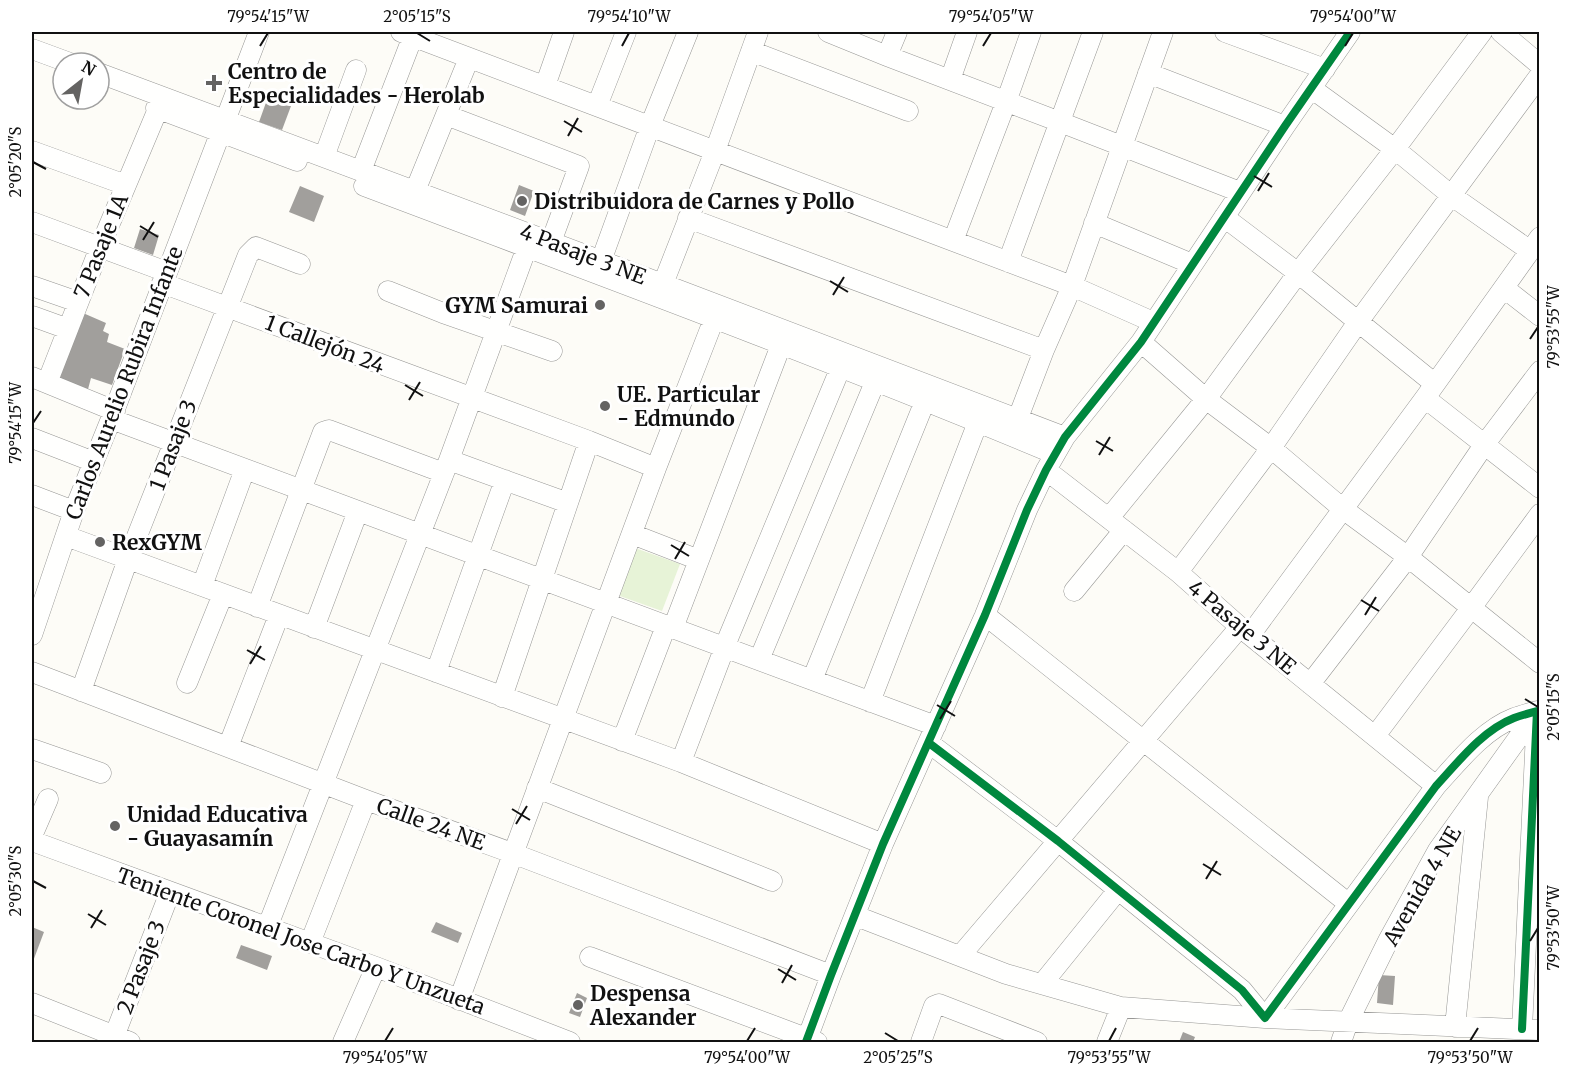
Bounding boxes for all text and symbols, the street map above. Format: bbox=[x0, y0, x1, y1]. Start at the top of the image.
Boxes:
text: 79°54'15"W bbox=[227, 7, 310, 26]
text: 2°05'15"S bbox=[383, 7, 451, 26]
text: 79°54'10"W bbox=[588, 7, 671, 26]
text: 79°54'05"W bbox=[949, 7, 1034, 26]
text: 79°54'00"W bbox=[1310, 7, 1397, 26]
north arrow bbox=[51, 51, 111, 111]
text: N bbox=[78, 56, 100, 80]
place label: Centro de Especialidades - Herolab bbox=[228, 58, 485, 109]
marker: Centro de Especialidades - Herolab bbox=[205, 74, 223, 92]
text: 2°05'20"S bbox=[6, 126, 25, 197]
place label: Distribuidora de Carnes y Pollo bbox=[534, 188, 854, 215]
street label: 7 Pasaje 1A bbox=[68, 190, 134, 302]
marker: Distribuidora de Carnes y Pollo bbox=[515, 194, 529, 208]
street label: 4 Pasaje 3 NE bbox=[516, 218, 651, 291]
street label: Carlos Aurelio Rubira Infante bbox=[59, 242, 189, 523]
text: 79°53'55"W bbox=[1544, 284, 1563, 369]
place label: GYM Samurai bbox=[445, 292, 588, 319]
marker: GYM Samurai bbox=[593, 298, 607, 312]
street label: 1 Callejón 24 bbox=[261, 309, 389, 379]
text: 79°54'15"W bbox=[6, 381, 25, 464]
place label: UE. Particular - Edmundo bbox=[617, 381, 760, 432]
street label: 1 Pasaje 3 bbox=[143, 396, 203, 494]
marker: UE. Particular - Edmundo bbox=[598, 399, 612, 413]
place label: RexGYM bbox=[112, 529, 202, 556]
marker: RexGYM bbox=[93, 535, 107, 549]
street label: 4 Pasaje 3 NE bbox=[1182, 574, 1302, 681]
text: 2°05'15"S bbox=[1544, 673, 1563, 741]
street label: Calle 24 NE bbox=[373, 792, 490, 856]
place label: Unidad Educativa - Guayasamín bbox=[127, 801, 308, 852]
marker: Unidad Educativa - Guayasamín bbox=[108, 819, 122, 833]
street label: Avenida 4 NE bbox=[1376, 821, 1467, 951]
text: 2°05'30"S bbox=[6, 846, 25, 916]
street label: Teniente Coronel Jose Carbo Y Unzueta bbox=[113, 862, 489, 1020]
text: 79°53'50"W bbox=[1544, 885, 1563, 970]
street label: 2 Pasaje 3 bbox=[111, 916, 171, 1018]
place label: Despensa Alexander bbox=[589, 980, 697, 1031]
marker: Despensa Alexander bbox=[571, 998, 585, 1012]
text: 79°54'05"W bbox=[343, 1048, 428, 1067]
text: 79°54'00"W bbox=[704, 1048, 791, 1067]
text: 2°05'25"S bbox=[863, 1048, 933, 1067]
text: 79°53'55"W bbox=[1067, 1048, 1152, 1067]
text: 79°53'50"W bbox=[1428, 1048, 1513, 1067]

